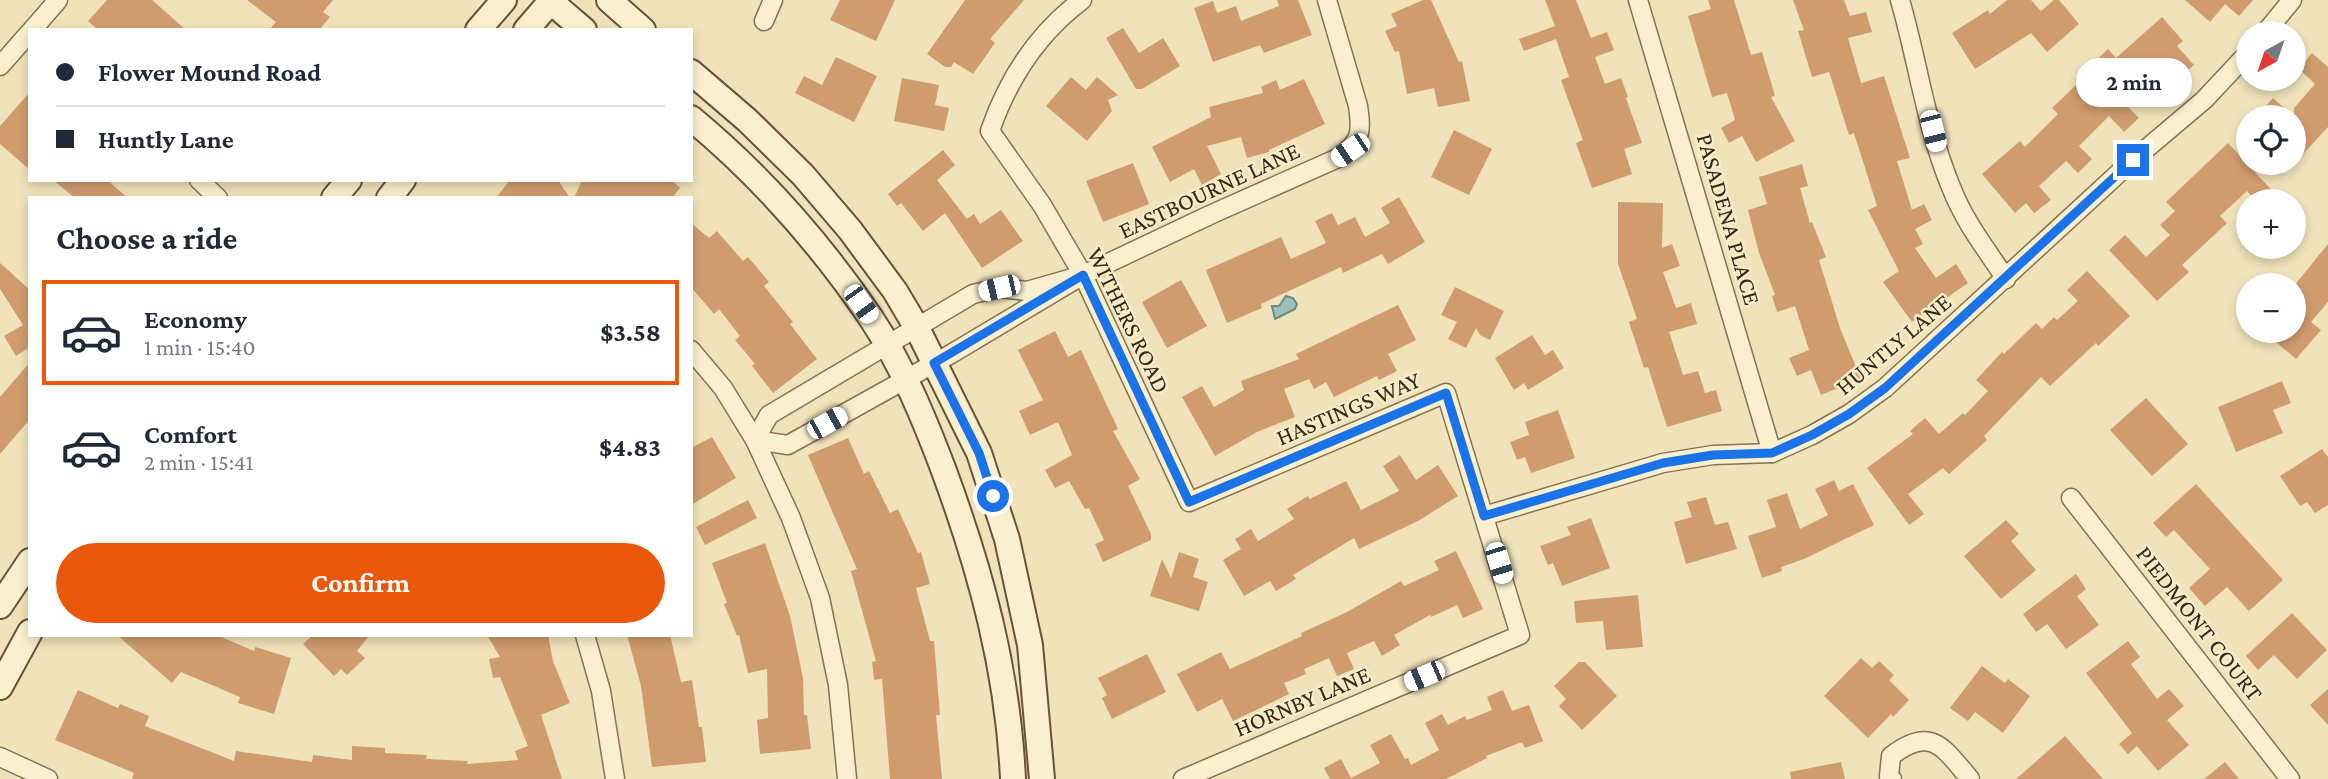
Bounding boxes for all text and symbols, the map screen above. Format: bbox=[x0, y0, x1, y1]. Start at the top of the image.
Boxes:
north arrow bbox=[2236, 21, 2306, 91]
map controls bbox=[2236, 21, 2306, 343]
text: Flower Mound Road bbox=[98, 58, 321, 87]
callout: 2 min bbox=[2075, 58, 2191, 108]
text: 2 min bbox=[2106, 69, 2162, 95]
button: locate bbox=[2236, 105, 2306, 175]
car bbox=[1918, 108, 1949, 154]
text: Huntly Lane bbox=[98, 125, 234, 154]
car bbox=[1327, 130, 1374, 170]
street label: PASADENA PLACE bbox=[1692, 130, 1766, 308]
street label: EASTBOURNE LANE bbox=[1114, 136, 1304, 244]
route end bbox=[2117, 144, 2149, 176]
button: + bbox=[2236, 189, 2306, 259]
text: Choose a ride bbox=[56, 220, 237, 256]
street label: WITHERS ROAD bbox=[1082, 243, 1176, 397]
car bbox=[977, 273, 1022, 303]
button: − bbox=[2236, 273, 2306, 343]
car bbox=[841, 281, 882, 327]
street label: HUNTLY LANE bbox=[1830, 288, 1956, 400]
icon: car bbox=[60, 301, 123, 364]
text: Economy bbox=[144, 305, 247, 334]
text: $3.58 bbox=[600, 318, 661, 347]
text: 1 min · 15:40 bbox=[144, 334, 255, 360]
street label: HASTINGS WAY bbox=[1272, 365, 1424, 450]
car bbox=[804, 404, 851, 442]
icon: car bbox=[60, 416, 123, 479]
text: Comfort bbox=[144, 420, 237, 449]
text: $4.83 bbox=[599, 433, 661, 462]
text: 2 min · 15:41 bbox=[144, 449, 253, 475]
route start bbox=[977, 480, 1009, 512]
car bbox=[1483, 540, 1516, 586]
street label: PIEDMONT COURT bbox=[2131, 540, 2269, 706]
button: Confirm bbox=[56, 543, 665, 623]
car bbox=[1401, 658, 1448, 694]
street label: HORNBY LANE bbox=[1230, 660, 1374, 742]

